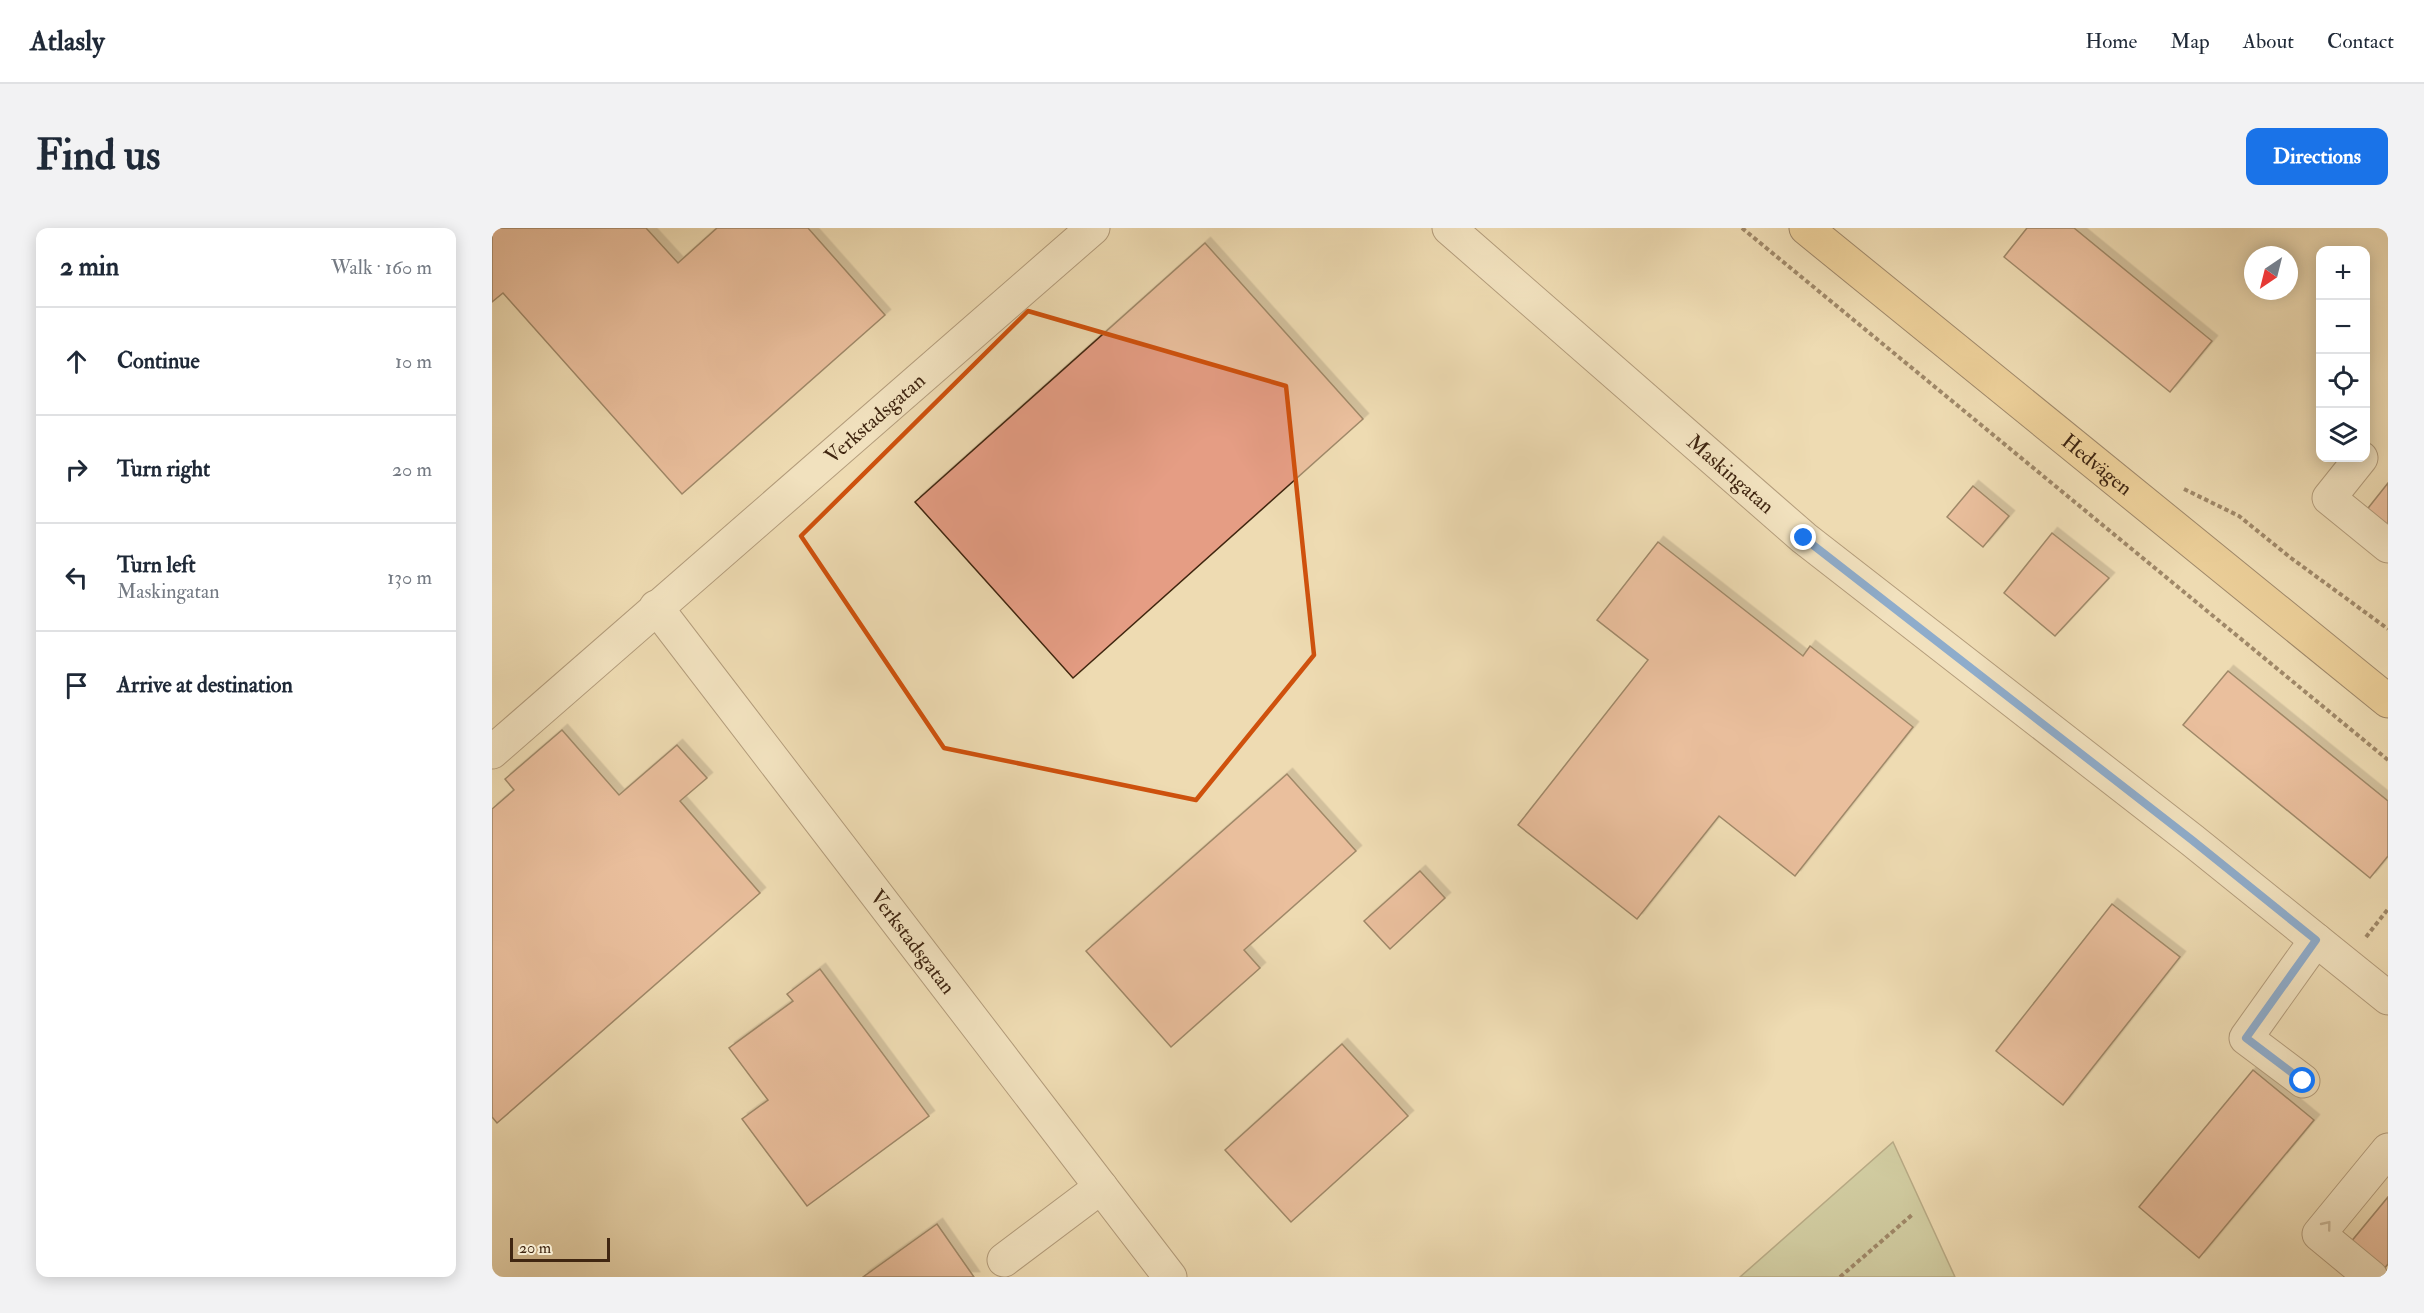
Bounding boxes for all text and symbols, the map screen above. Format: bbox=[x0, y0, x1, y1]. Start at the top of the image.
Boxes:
text: Atlasly bbox=[30, 24, 104, 59]
text: Home bbox=[2085, 28, 2137, 55]
text: Map bbox=[2170, 28, 2210, 55]
text: About bbox=[2243, 28, 2294, 55]
text: Contact bbox=[2327, 28, 2394, 55]
button: Directions bbox=[2246, 128, 2388, 185]
text: Find us bbox=[36, 130, 160, 182]
north arrow bbox=[2244, 246, 2298, 300]
map controls bbox=[2316, 246, 2370, 462]
button: + bbox=[2316, 246, 2370, 300]
text: 2 min bbox=[60, 251, 119, 283]
text: Walk · 160 m bbox=[331, 255, 432, 280]
button: − bbox=[2316, 300, 2370, 354]
icon: ahead bbox=[60, 345, 93, 378]
text: Continue bbox=[117, 347, 200, 375]
text: 10 m bbox=[395, 349, 432, 374]
button: locate bbox=[2316, 354, 2370, 408]
street label: Verkstadsgatan bbox=[819, 367, 931, 470]
button: layers bbox=[2316, 408, 2370, 462]
street label: Hedvägen bbox=[2056, 428, 2138, 502]
street label: Maskingatan bbox=[1681, 429, 1780, 520]
icon: right bbox=[60, 453, 93, 486]
text: Turn right bbox=[117, 455, 210, 483]
text: 20 m bbox=[392, 457, 432, 482]
route end bbox=[1790, 524, 1816, 550]
text: Turn left bbox=[117, 551, 196, 579]
icon: left bbox=[60, 561, 93, 594]
text: 130 m bbox=[387, 565, 432, 590]
text: Maskingatan bbox=[117, 579, 220, 604]
icon: arrive bbox=[60, 669, 93, 702]
text: Arrive at destination bbox=[117, 671, 293, 699]
street label: Verkstadsgatan bbox=[864, 884, 961, 1000]
route start bbox=[2289, 1067, 2315, 1093]
one-way arrow bbox=[2319, 1221, 2330, 1232]
scale bar bbox=[510, 1235, 610, 1262]
text: 20 m bbox=[519, 1238, 551, 1258]

